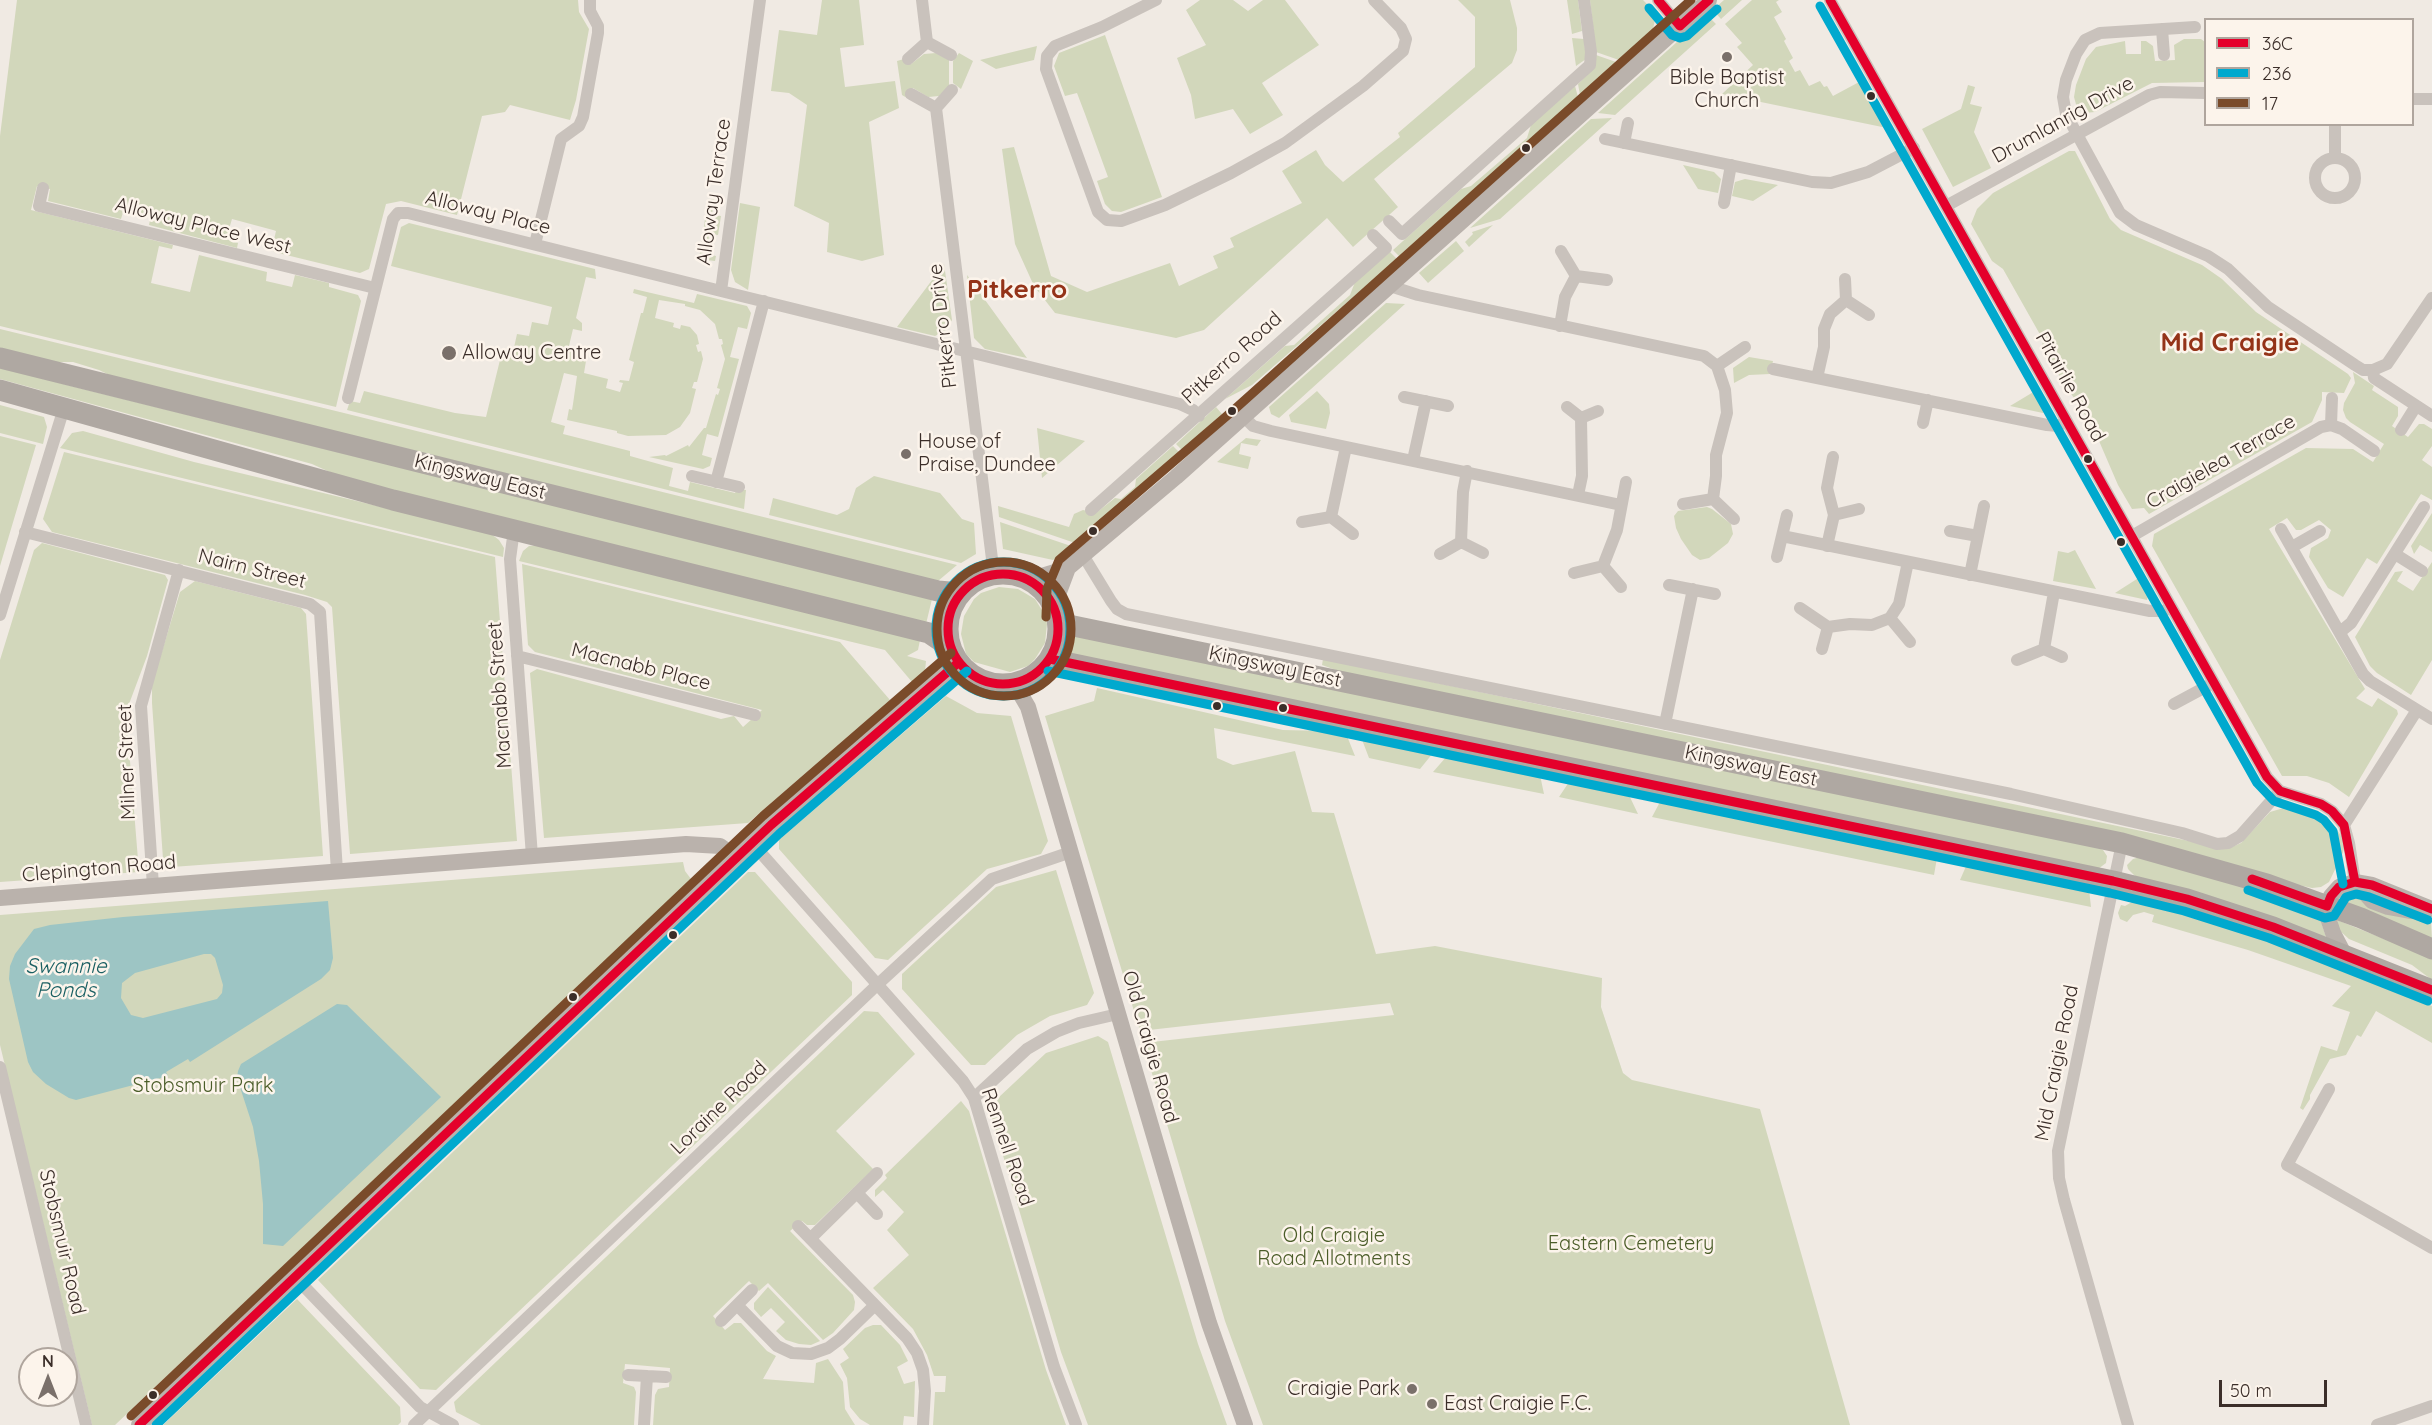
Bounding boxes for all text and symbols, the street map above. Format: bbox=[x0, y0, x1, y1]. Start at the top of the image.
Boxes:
legend bbox=[2204, 18, 2414, 126]
text: 36C bbox=[2262, 32, 2293, 55]
marker: Bible Baptist Church bbox=[1720, 50, 1734, 64]
text: 236 bbox=[2262, 62, 2291, 85]
place label: Bible Baptist Church bbox=[1669, 66, 1785, 113]
street label: Drumlanrig Drive bbox=[1988, 71, 2138, 169]
unlabelled marker bbox=[1865, 90, 1877, 102]
text: 17 bbox=[2262, 92, 2278, 115]
street label: Alloway Terrace bbox=[692, 117, 736, 267]
unlabelled marker bbox=[1520, 142, 1532, 154]
street label: Alloway Place bbox=[423, 186, 553, 240]
street label: Alloway Place West bbox=[113, 193, 293, 259]
street label: Pitkerro Drive bbox=[923, 262, 963, 390]
district label: Pitkerro bbox=[967, 274, 1067, 306]
street label: Pitkerro Road bbox=[1177, 307, 1287, 409]
district label: Mid Craigie bbox=[2161, 327, 2299, 359]
street label: Pitairlie Road bbox=[2030, 328, 2110, 446]
place label: Alloway Centre bbox=[462, 341, 601, 365]
marker: Alloway Centre bbox=[440, 344, 458, 362]
unlabelled marker bbox=[1226, 405, 1238, 417]
street label: Craigielea Terrace bbox=[2142, 410, 2300, 514]
place label: House of Praise, Dundee bbox=[918, 430, 1056, 477]
marker: House of Praise, Dundee bbox=[899, 447, 913, 461]
street label: Kingsway East bbox=[412, 449, 548, 505]
unlabelled marker bbox=[2082, 453, 2094, 465]
unlabelled marker bbox=[1087, 525, 1099, 537]
unlabelled marker bbox=[2115, 536, 2127, 548]
street label: Nairn Street bbox=[196, 544, 308, 594]
street label: Macnabb Street bbox=[483, 621, 517, 769]
street label: Macnabb Place bbox=[569, 638, 713, 696]
street label: Kingsway East bbox=[1207, 641, 1343, 693]
unlabelled marker bbox=[1211, 700, 1223, 712]
unlabelled marker bbox=[1277, 702, 1289, 714]
street label: Milner Street bbox=[113, 704, 141, 820]
street label: Kingsway East bbox=[1683, 740, 1819, 792]
street label: Clepington Road bbox=[21, 850, 177, 888]
unlabelled marker bbox=[667, 929, 679, 941]
water label: Swannie Ponds bbox=[25, 954, 107, 1004]
street label: Old Craigie Road bbox=[1117, 968, 1183, 1126]
street label: Mid Craigie Road bbox=[2030, 983, 2084, 1143]
unlabelled marker bbox=[567, 991, 579, 1003]
street label: Loraine Road bbox=[666, 1056, 772, 1160]
park label: Stobsmuir Park bbox=[133, 1074, 273, 1098]
street label: Rennell Road bbox=[976, 1085, 1038, 1209]
street label: Stobsmuir Road bbox=[34, 1167, 90, 1317]
park label: Old Craigie Road Allotments bbox=[1257, 1224, 1411, 1271]
park label: Eastern Cemetery bbox=[1548, 1232, 1714, 1256]
north arrow bbox=[18, 1347, 78, 1407]
text: N bbox=[42, 1351, 54, 1371]
scale bar bbox=[2222, 1368, 2330, 1406]
place label: Craigie Park bbox=[1287, 1377, 1400, 1401]
text: 50 m bbox=[2230, 1379, 2272, 1402]
marker: Craigie Park bbox=[1405, 1382, 1419, 1396]
unlabelled marker bbox=[147, 1389, 159, 1401]
place label: East Craigie F.C. bbox=[1444, 1392, 1591, 1416]
marker: East Craigie F.C. bbox=[1425, 1397, 1439, 1411]

